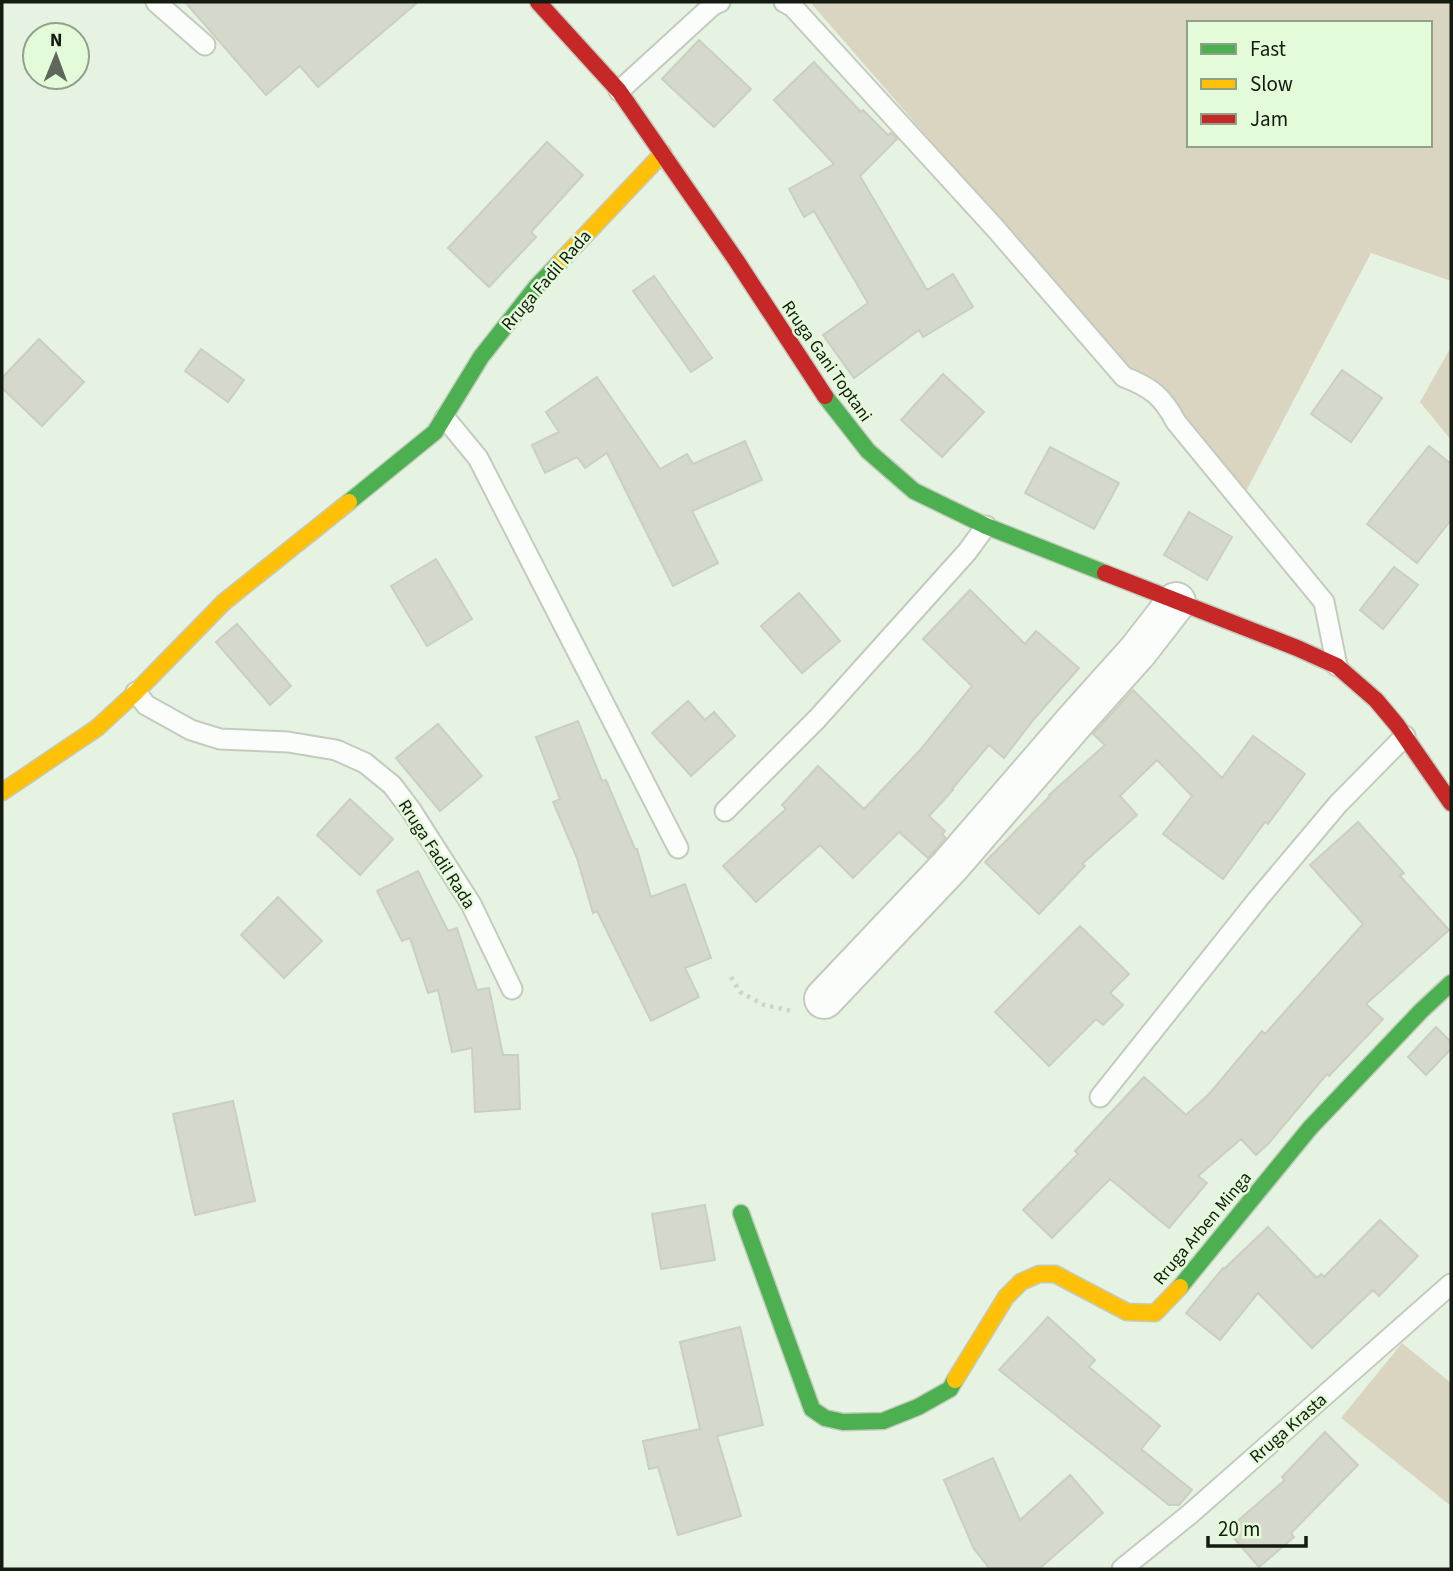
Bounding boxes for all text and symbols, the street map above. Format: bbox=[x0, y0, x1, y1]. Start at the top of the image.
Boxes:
north arrow bbox=[21, 21, 91, 91]
legend bbox=[1187, 21, 1432, 147]
text: N bbox=[50, 27, 63, 54]
text: Fast bbox=[1250, 34, 1286, 64]
text: Slow bbox=[1250, 69, 1293, 99]
text: Jam bbox=[1250, 104, 1288, 134]
street label: Rruga Fadil Rada bbox=[496, 225, 597, 336]
street label: Rruga Gani Toptani bbox=[775, 296, 878, 427]
street label: Rruga Fadil Rada bbox=[392, 795, 481, 914]
street label: Rruga Arben Minga bbox=[1147, 1166, 1257, 1290]
street label: Rruga Krasta bbox=[1244, 1388, 1332, 1469]
scale bar bbox=[1208, 1504, 1306, 1548]
text: 20 m bbox=[1218, 1514, 1260, 1544]

